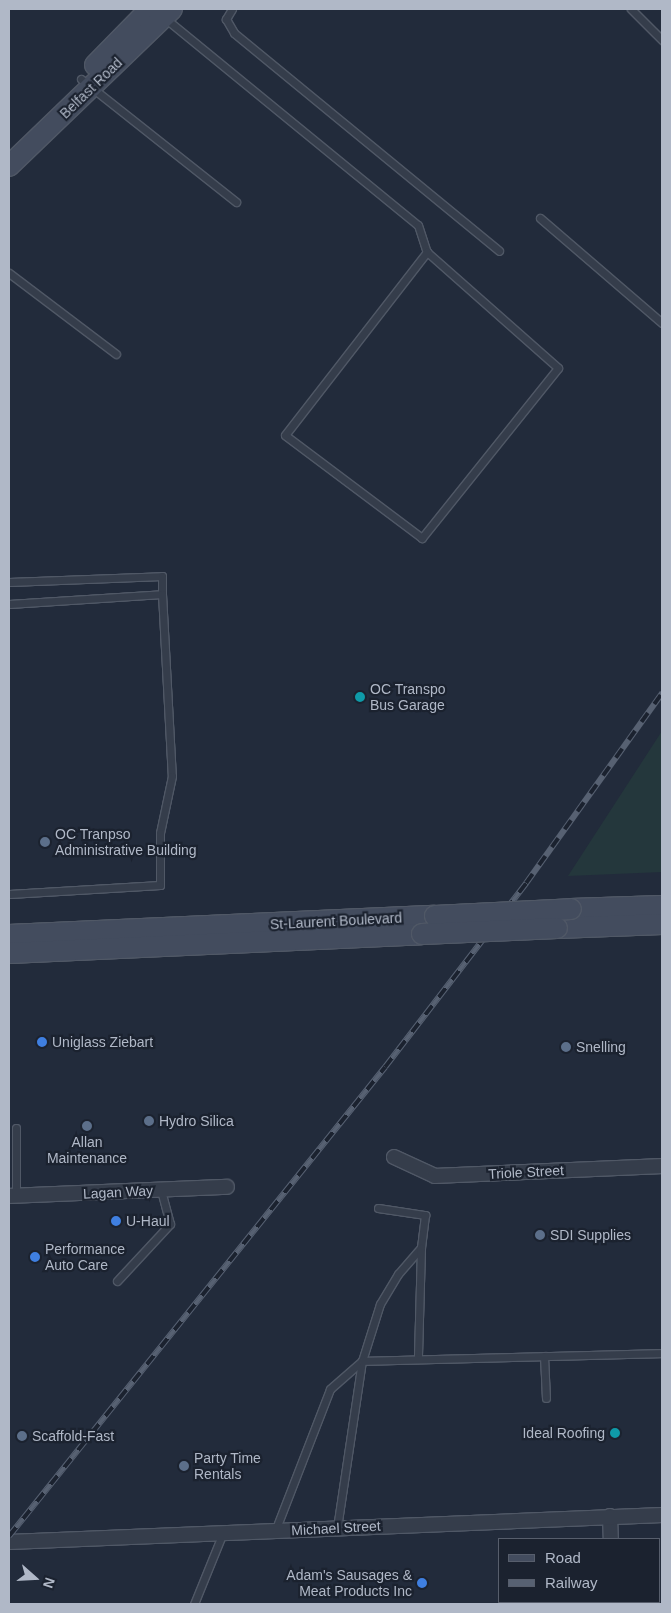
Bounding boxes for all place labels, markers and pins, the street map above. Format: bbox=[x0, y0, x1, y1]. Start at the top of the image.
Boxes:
place label: OC Transpo Bus Garage bbox=[370, 681, 446, 714]
marker: OC Transpo Bus Garage bbox=[354, 691, 366, 703]
place label: OC Tranpso Administrative Building bbox=[55, 826, 197, 859]
marker: OC Tranpso Administrative Building bbox=[39, 836, 51, 848]
place label: Uniglass Ziebart bbox=[52, 1034, 153, 1050]
marker: Uniglass Ziebart bbox=[36, 1036, 48, 1048]
place label: Snelling bbox=[576, 1039, 626, 1055]
marker: Snelling bbox=[560, 1041, 572, 1053]
place label: Hydro Silica bbox=[159, 1113, 234, 1129]
marker: Hydro Silica bbox=[143, 1115, 155, 1127]
marker: Allan Maintenance bbox=[81, 1120, 93, 1132]
place label: Allan Maintenance bbox=[47, 1134, 127, 1166]
place label: U-Haul bbox=[126, 1213, 170, 1229]
marker: U-Haul bbox=[110, 1215, 122, 1227]
place label: SDI Supplies bbox=[550, 1227, 631, 1243]
marker: SDI Supplies bbox=[534, 1229, 546, 1241]
place label: Performance Auto Care bbox=[45, 1241, 125, 1274]
marker: Performance Auto Care bbox=[29, 1251, 41, 1263]
place label: Ideal Roofing bbox=[522, 1425, 605, 1441]
marker: Ideal Roofing bbox=[609, 1427, 621, 1439]
place label: Scaffold-Fast bbox=[32, 1428, 114, 1444]
marker: Scaffold-Fast bbox=[16, 1430, 28, 1442]
place label: Party Time Rentals bbox=[194, 1450, 261, 1482]
marker: Party Time Rentals bbox=[178, 1460, 190, 1472]
place label: Adam's Sausages & Meat Products Inc bbox=[286, 1567, 412, 1600]
marker: Adam's Sausages & Meat Products Inc bbox=[416, 1577, 428, 1589]

